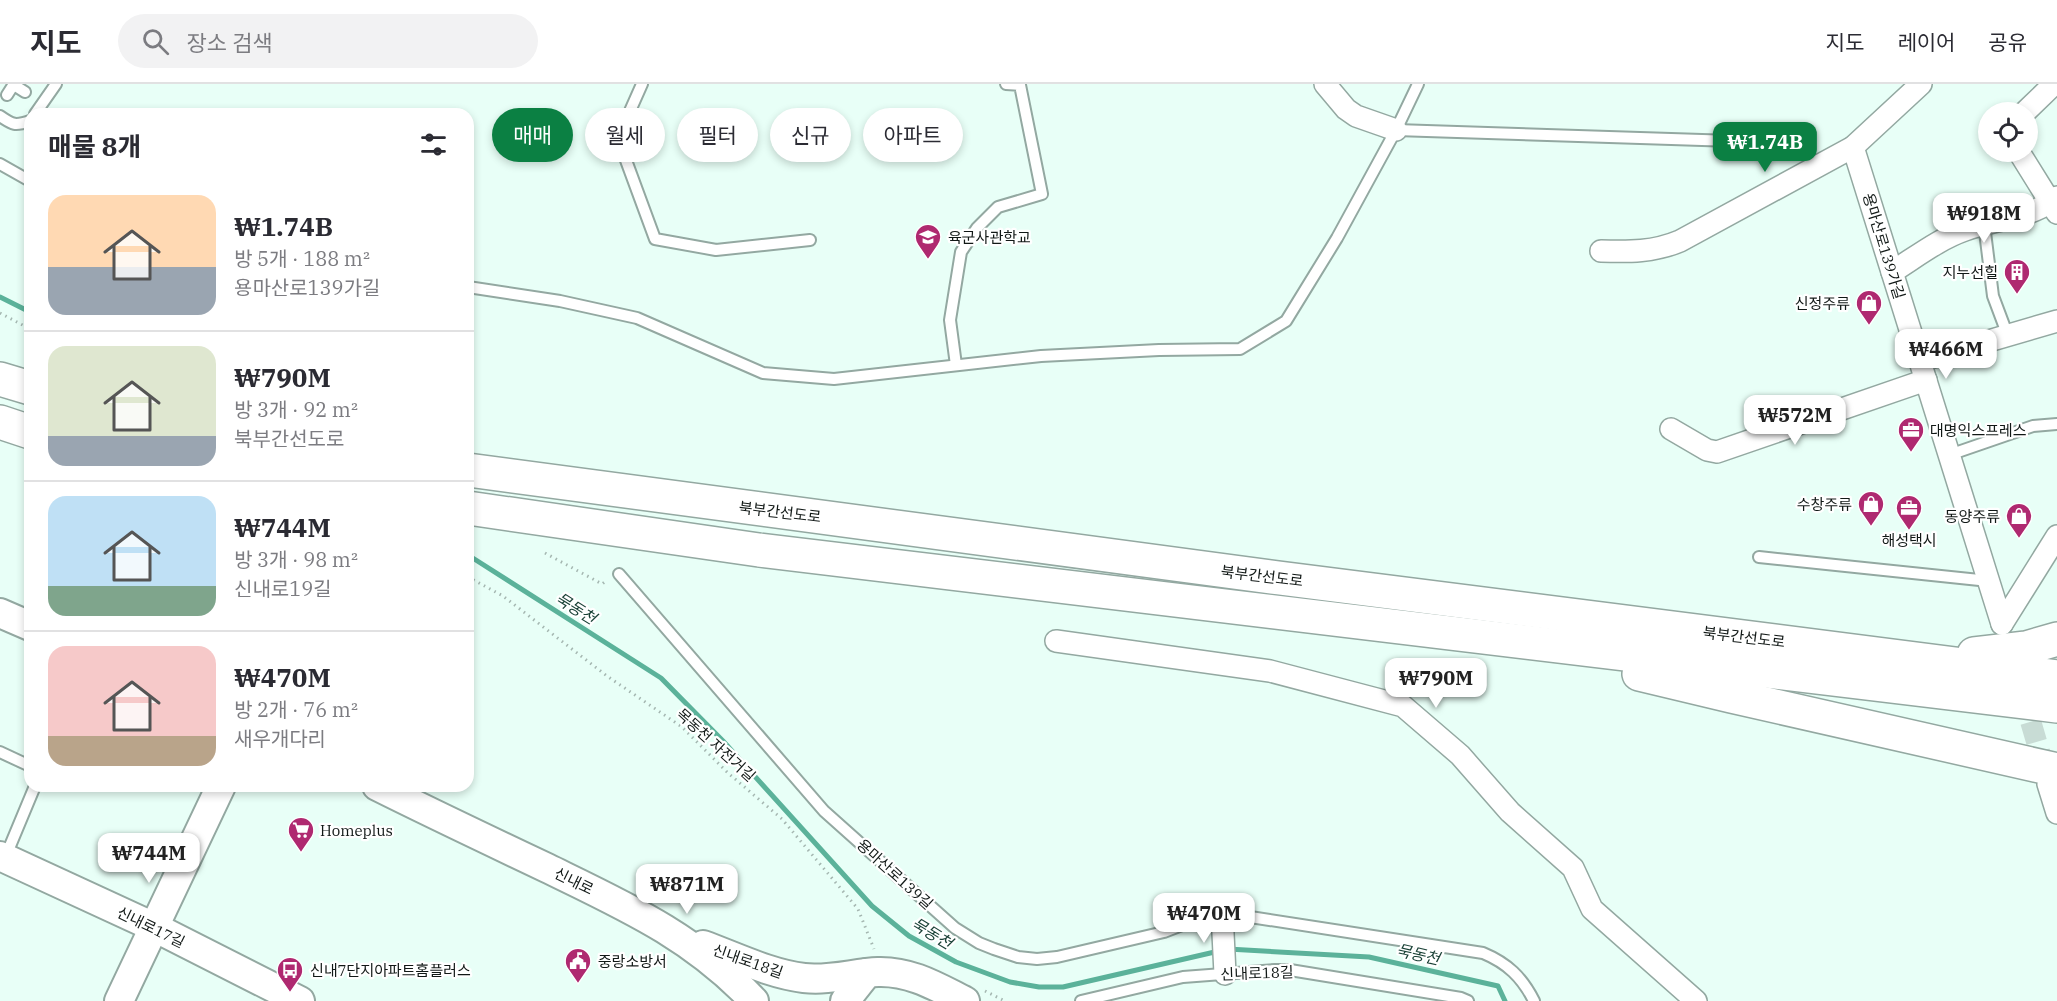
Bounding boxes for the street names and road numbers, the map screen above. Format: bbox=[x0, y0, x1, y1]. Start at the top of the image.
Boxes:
street label: 용마산로139가길 bbox=[1859, 191, 1909, 301]
street label: 북부간선도로 bbox=[738, 498, 822, 526]
street label: 북부간선도로 bbox=[1220, 562, 1304, 590]
street label: 북부간선도로 bbox=[1702, 623, 1786, 651]
street label: 목동천 자전거길 bbox=[672, 704, 760, 786]
street label: 용마산로139길 bbox=[853, 835, 937, 913]
street label: 신내로 bbox=[551, 863, 597, 899]
street label: 신내로17길 bbox=[114, 902, 188, 952]
street label: 신내로18길 bbox=[710, 940, 786, 982]
street label: 신내로18길 bbox=[1220, 962, 1294, 984]

